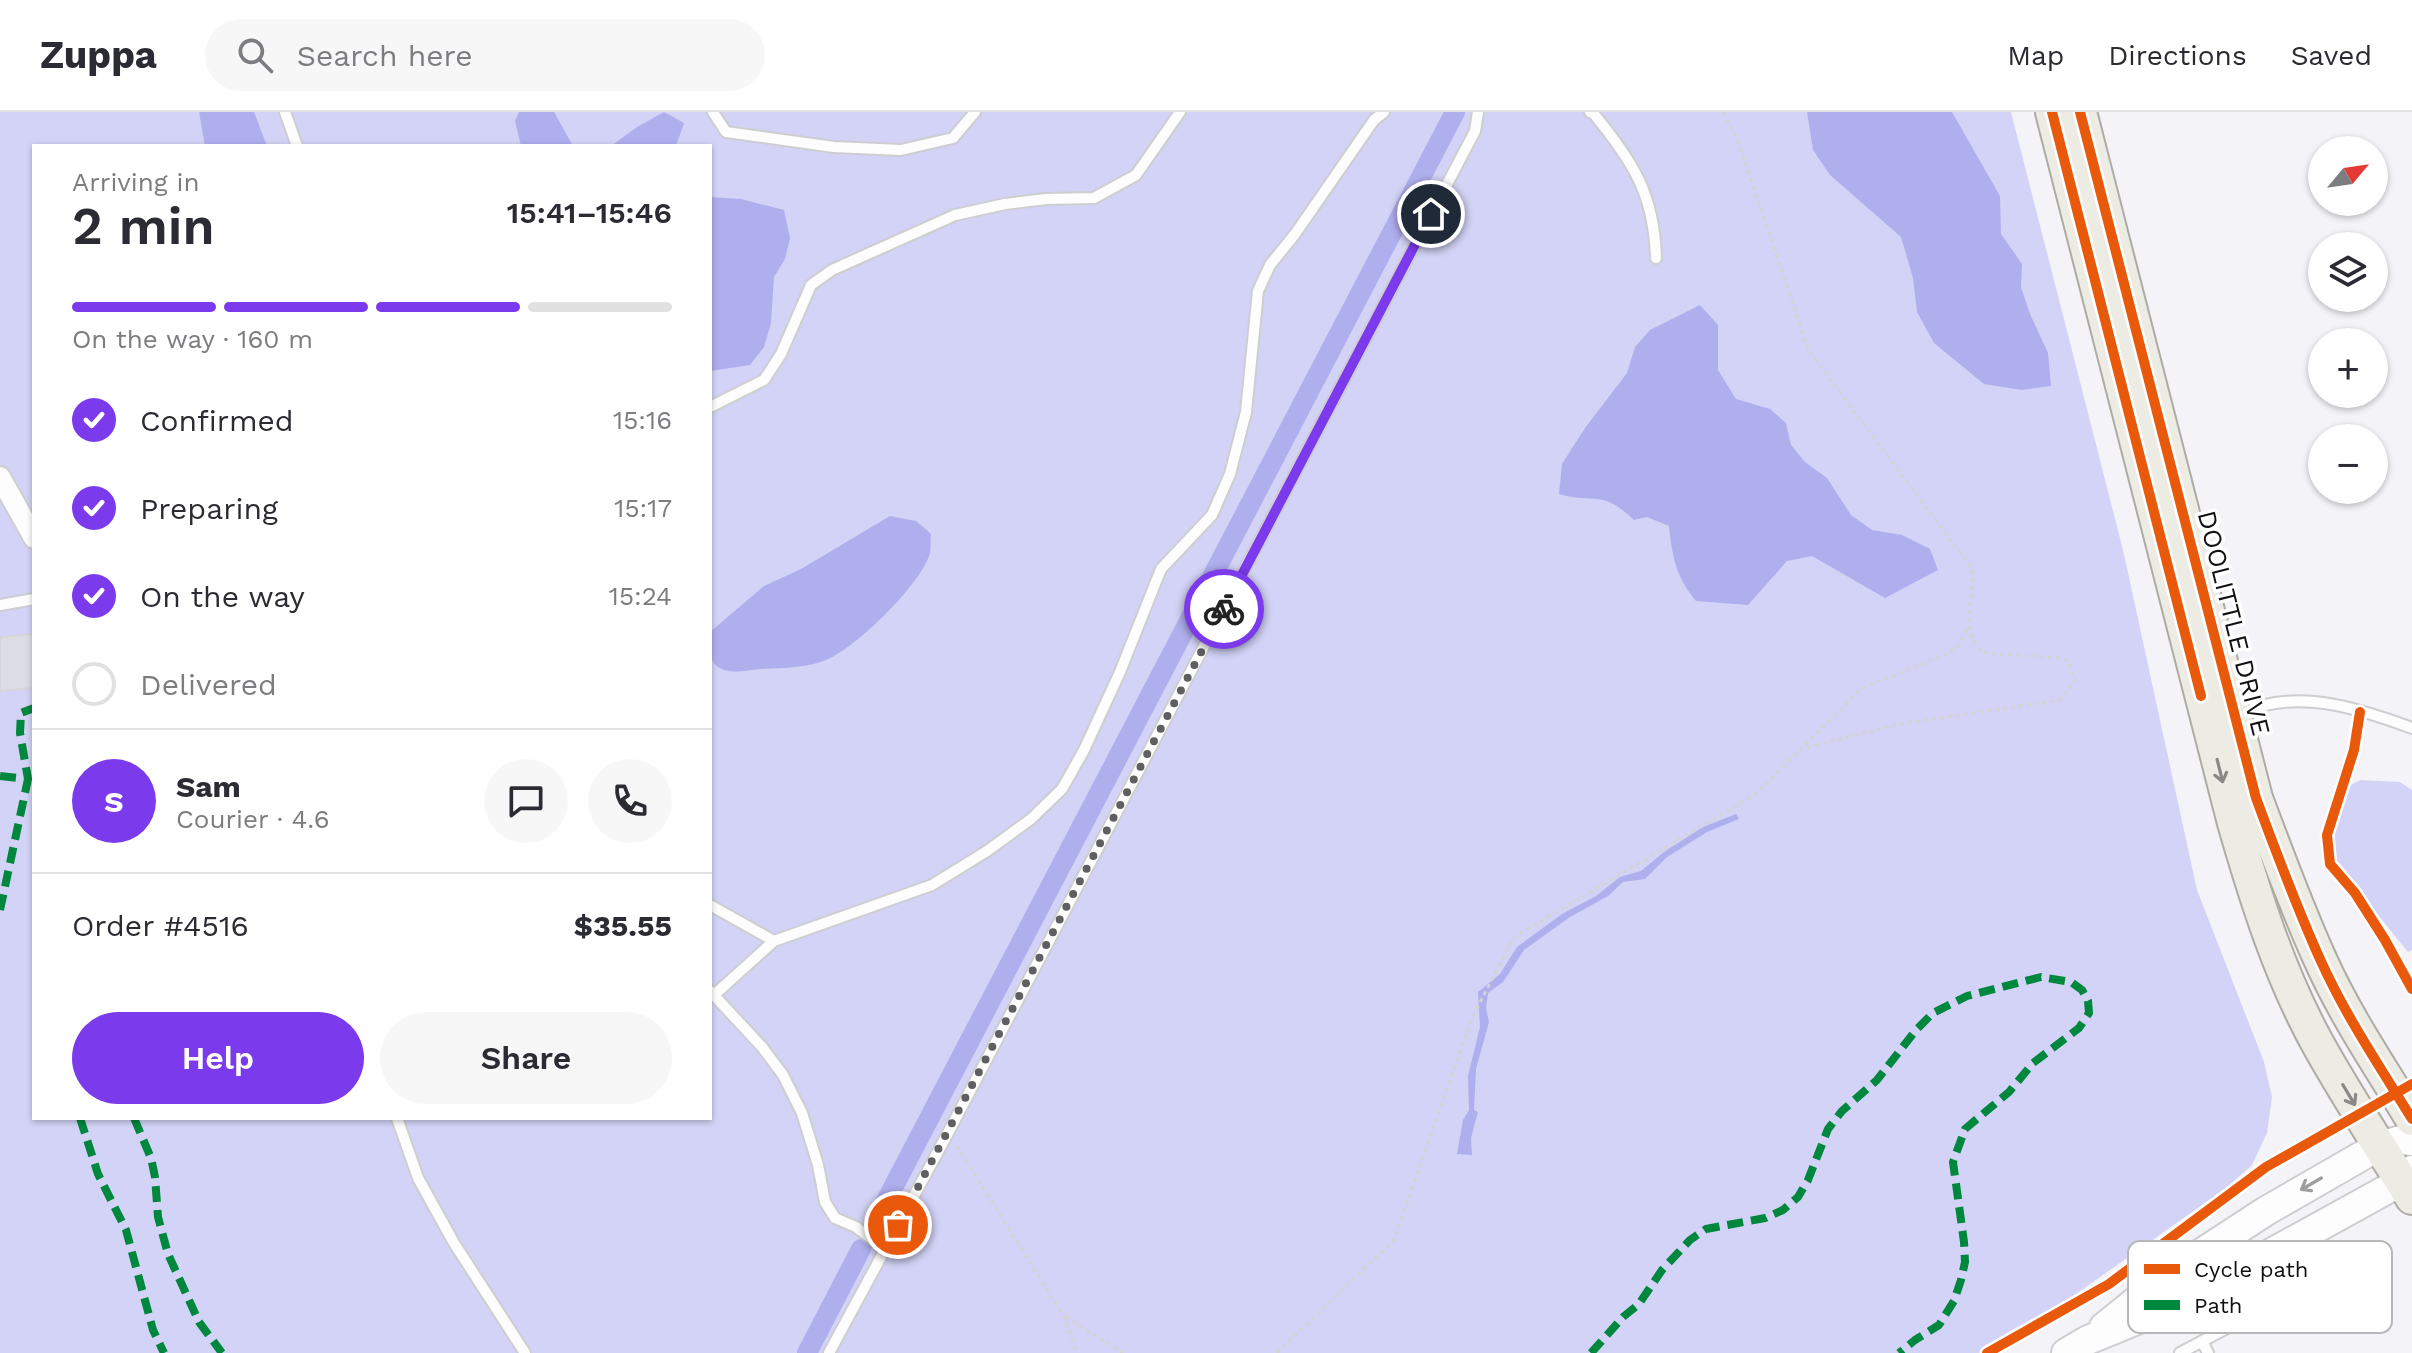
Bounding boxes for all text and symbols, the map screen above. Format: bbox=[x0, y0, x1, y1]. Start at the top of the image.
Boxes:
search box bbox=[205, 19, 765, 91]
text: Zuppa bbox=[40, 33, 157, 77]
icon: search bbox=[233, 33, 277, 77]
text: Search here bbox=[297, 38, 473, 73]
text: Map bbox=[2007, 39, 2064, 72]
text: Directions bbox=[2108, 39, 2247, 72]
text: Saved bbox=[2291, 39, 2372, 72]
north arrow bbox=[2308, 136, 2388, 216]
map controls bbox=[2308, 136, 2388, 504]
text: Arriving in bbox=[72, 167, 200, 197]
pin bbox=[1397, 180, 1465, 248]
icon: home bbox=[1409, 192, 1453, 236]
text: 15:41–15:46 bbox=[507, 195, 672, 230]
text: 2 min bbox=[72, 196, 215, 257]
button: layers bbox=[2308, 232, 2388, 312]
text: On the way · 160 m bbox=[72, 324, 313, 354]
button: + bbox=[2308, 328, 2388, 408]
icon: check bbox=[72, 398, 116, 442]
text: Confirmed bbox=[140, 403, 294, 438]
text: 15:16 bbox=[613, 405, 672, 435]
button: − bbox=[2308, 424, 2388, 504]
icon: check bbox=[72, 486, 116, 530]
text: Preparing bbox=[140, 491, 278, 526]
text: 15:17 bbox=[614, 493, 672, 523]
street label: DOOLITTLE DRIVE bbox=[2192, 508, 2276, 738]
courier bbox=[1184, 569, 1264, 649]
icon: check bbox=[72, 574, 116, 618]
text: On the way bbox=[140, 579, 305, 614]
text: 15:24 bbox=[609, 581, 672, 611]
icon: bike bbox=[1202, 587, 1246, 631]
text: Delivered bbox=[140, 667, 277, 702]
one-way arrow bbox=[2214, 758, 2229, 784]
button: chat bbox=[484, 759, 568, 843]
button: phone bbox=[588, 759, 672, 843]
text: Sam bbox=[176, 769, 241, 804]
text: S bbox=[104, 784, 124, 819]
text: Courier · 4.6 bbox=[176, 804, 330, 834]
text: Order #4516 bbox=[72, 908, 249, 943]
text: $35.55 bbox=[574, 908, 672, 943]
button: Help bbox=[72, 1012, 364, 1104]
button: Share bbox=[380, 1012, 672, 1104]
one-way arrow bbox=[2341, 1083, 2357, 1106]
one-way arrow bbox=[2300, 1176, 2323, 1192]
pin bbox=[864, 1191, 932, 1259]
icon: bag bbox=[876, 1203, 920, 1247]
legend bbox=[2128, 1241, 2392, 1333]
text: Cycle path bbox=[2194, 1257, 2308, 1282]
text: Path bbox=[2194, 1293, 2242, 1318]

